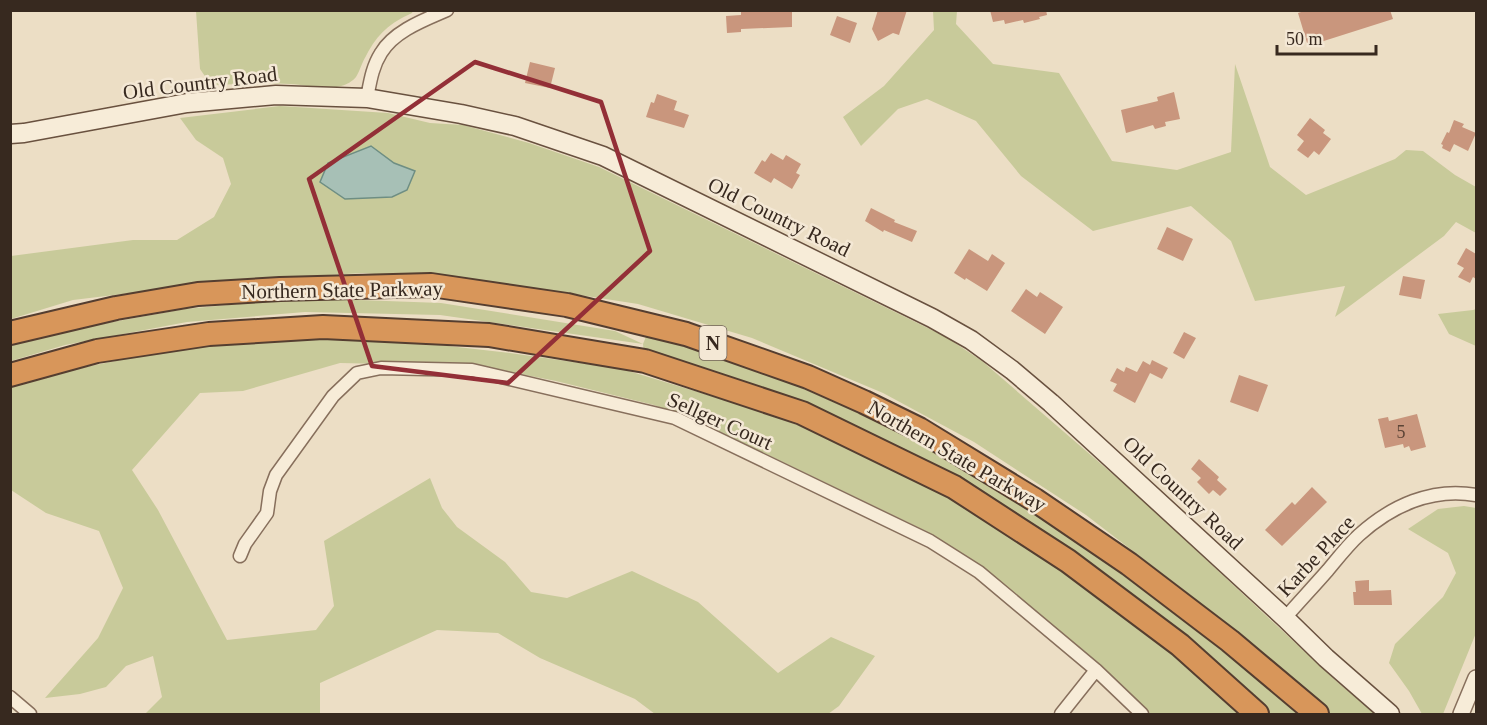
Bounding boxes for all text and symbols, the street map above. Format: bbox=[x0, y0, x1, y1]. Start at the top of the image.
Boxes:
scale bar bbox=[1277, 18, 1376, 56]
text: 50 m bbox=[1286, 29, 1323, 49]
street label: Old Country Road bbox=[122, 62, 279, 104]
street label: Old Country Road bbox=[704, 172, 854, 262]
street label: Northern State Parkway bbox=[241, 276, 444, 304]
road number: N bbox=[700, 326, 726, 360]
street label: Sellger Court bbox=[664, 387, 776, 455]
street label: Northern State Parkway bbox=[864, 395, 1051, 517]
house number: 5 bbox=[1397, 422, 1406, 442]
street label: Old Country Road bbox=[1118, 431, 1248, 555]
street label: Karbe Place bbox=[1272, 511, 1360, 601]

